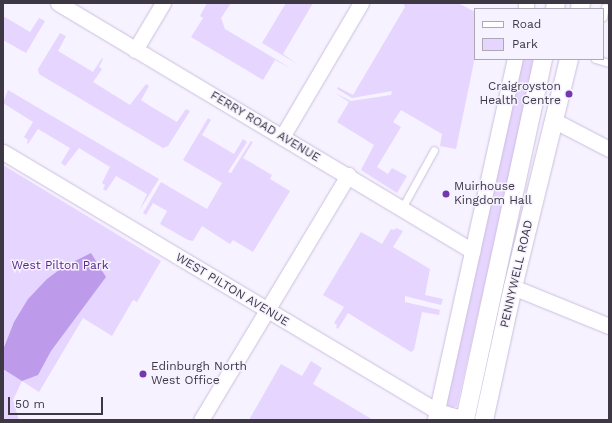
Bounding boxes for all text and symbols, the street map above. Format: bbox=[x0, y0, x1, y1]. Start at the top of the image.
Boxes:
legend bbox=[474, 8, 604, 60]
text: Road bbox=[512, 17, 541, 31]
text: Park bbox=[512, 37, 538, 51]
place label: Craigroyston Health Centre bbox=[479, 80, 561, 108]
street label: FERRY ROAD AVENUE bbox=[207, 88, 323, 166]
marker: Craigroyston Health Centre bbox=[564, 89, 574, 99]
place label: Muirhouse Kingdom Hall bbox=[454, 180, 532, 208]
marker: Muirhouse Kingdom Hall bbox=[441, 189, 451, 199]
street label: PENNYWELL ROAD bbox=[498, 219, 536, 329]
street label: WEST PILTON AVENUE bbox=[172, 250, 292, 330]
park label: West Pilton Park bbox=[12, 259, 108, 273]
place label: Edinburgh North West Office bbox=[151, 360, 247, 388]
marker: Edinburgh North West Office bbox=[138, 369, 148, 379]
scale bar bbox=[10, 389, 105, 415]
text: 50 m bbox=[15, 397, 45, 411]

